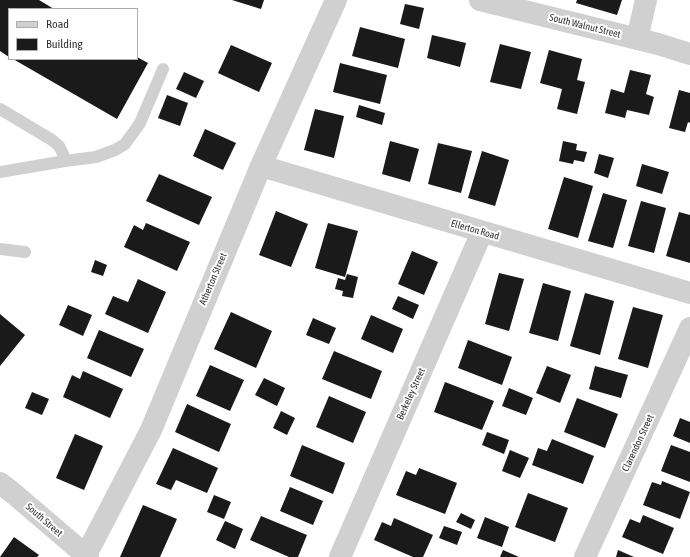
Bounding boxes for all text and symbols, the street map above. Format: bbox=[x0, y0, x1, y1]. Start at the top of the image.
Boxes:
legend bbox=[8, 8, 138, 60]
street label: South Walnut Street bbox=[548, 11, 622, 41]
text: Road bbox=[46, 17, 69, 31]
text: Building bbox=[46, 37, 83, 51]
street label: Ellerton Road bbox=[449, 217, 501, 243]
street label: Atherton Street bbox=[197, 251, 229, 307]
street label: Berkeley Street bbox=[394, 366, 428, 422]
street label: Clarendon Street bbox=[620, 412, 656, 474]
street label: South Street bbox=[23, 501, 65, 539]

